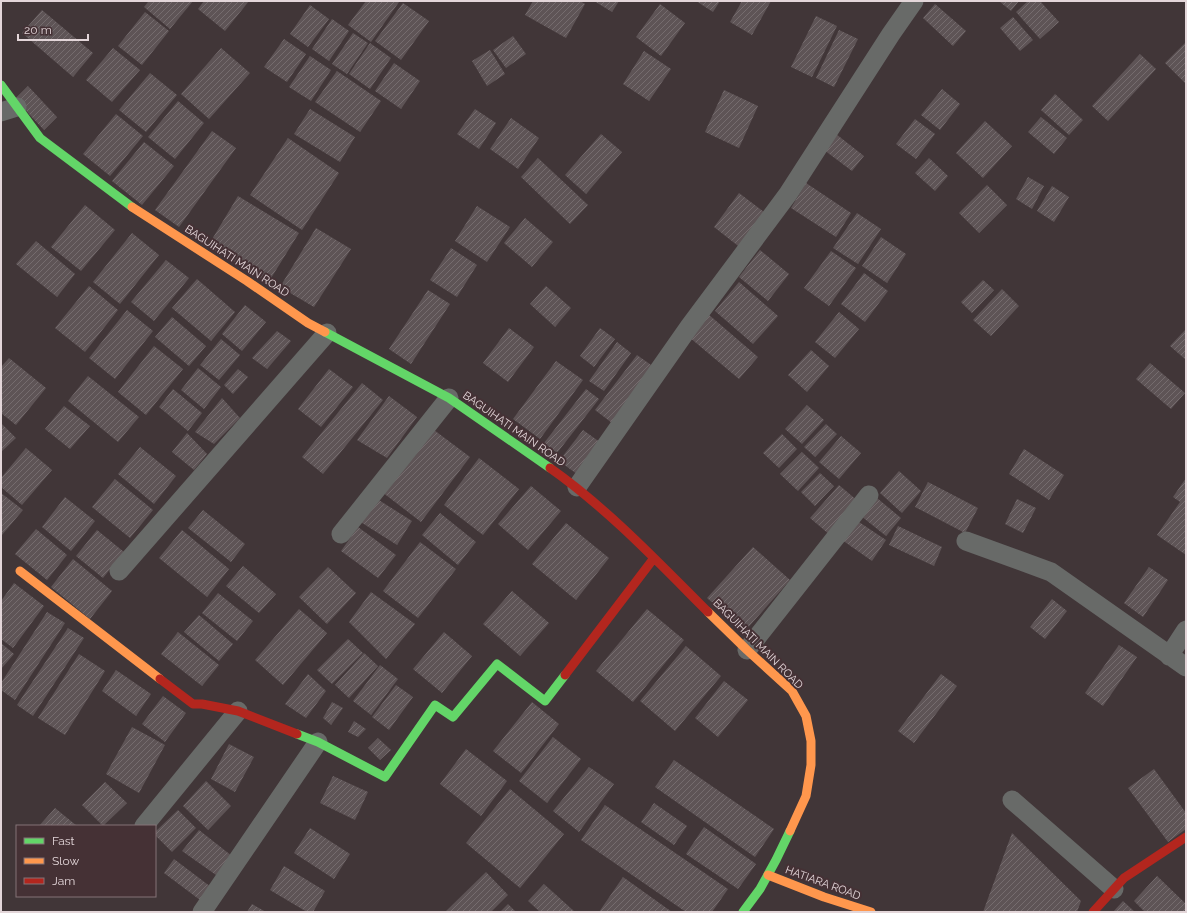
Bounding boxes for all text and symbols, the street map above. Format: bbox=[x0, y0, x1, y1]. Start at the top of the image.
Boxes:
scale bar bbox=[18, 16, 88, 42]
text: 20 m bbox=[24, 23, 52, 37]
street label: BAGUIHATI MAIN ROAD bbox=[182, 222, 292, 300]
street label: BAGUIHATI MAIN ROAD bbox=[460, 389, 568, 469]
street label: BAGUIHATI MAIN ROAD bbox=[710, 596, 806, 692]
legend bbox=[16, 825, 156, 897]
text: Fast bbox=[52, 834, 75, 848]
text: Slow bbox=[52, 854, 79, 868]
street label: HATIARA ROAD bbox=[784, 863, 863, 903]
text: Jam bbox=[52, 874, 75, 888]

